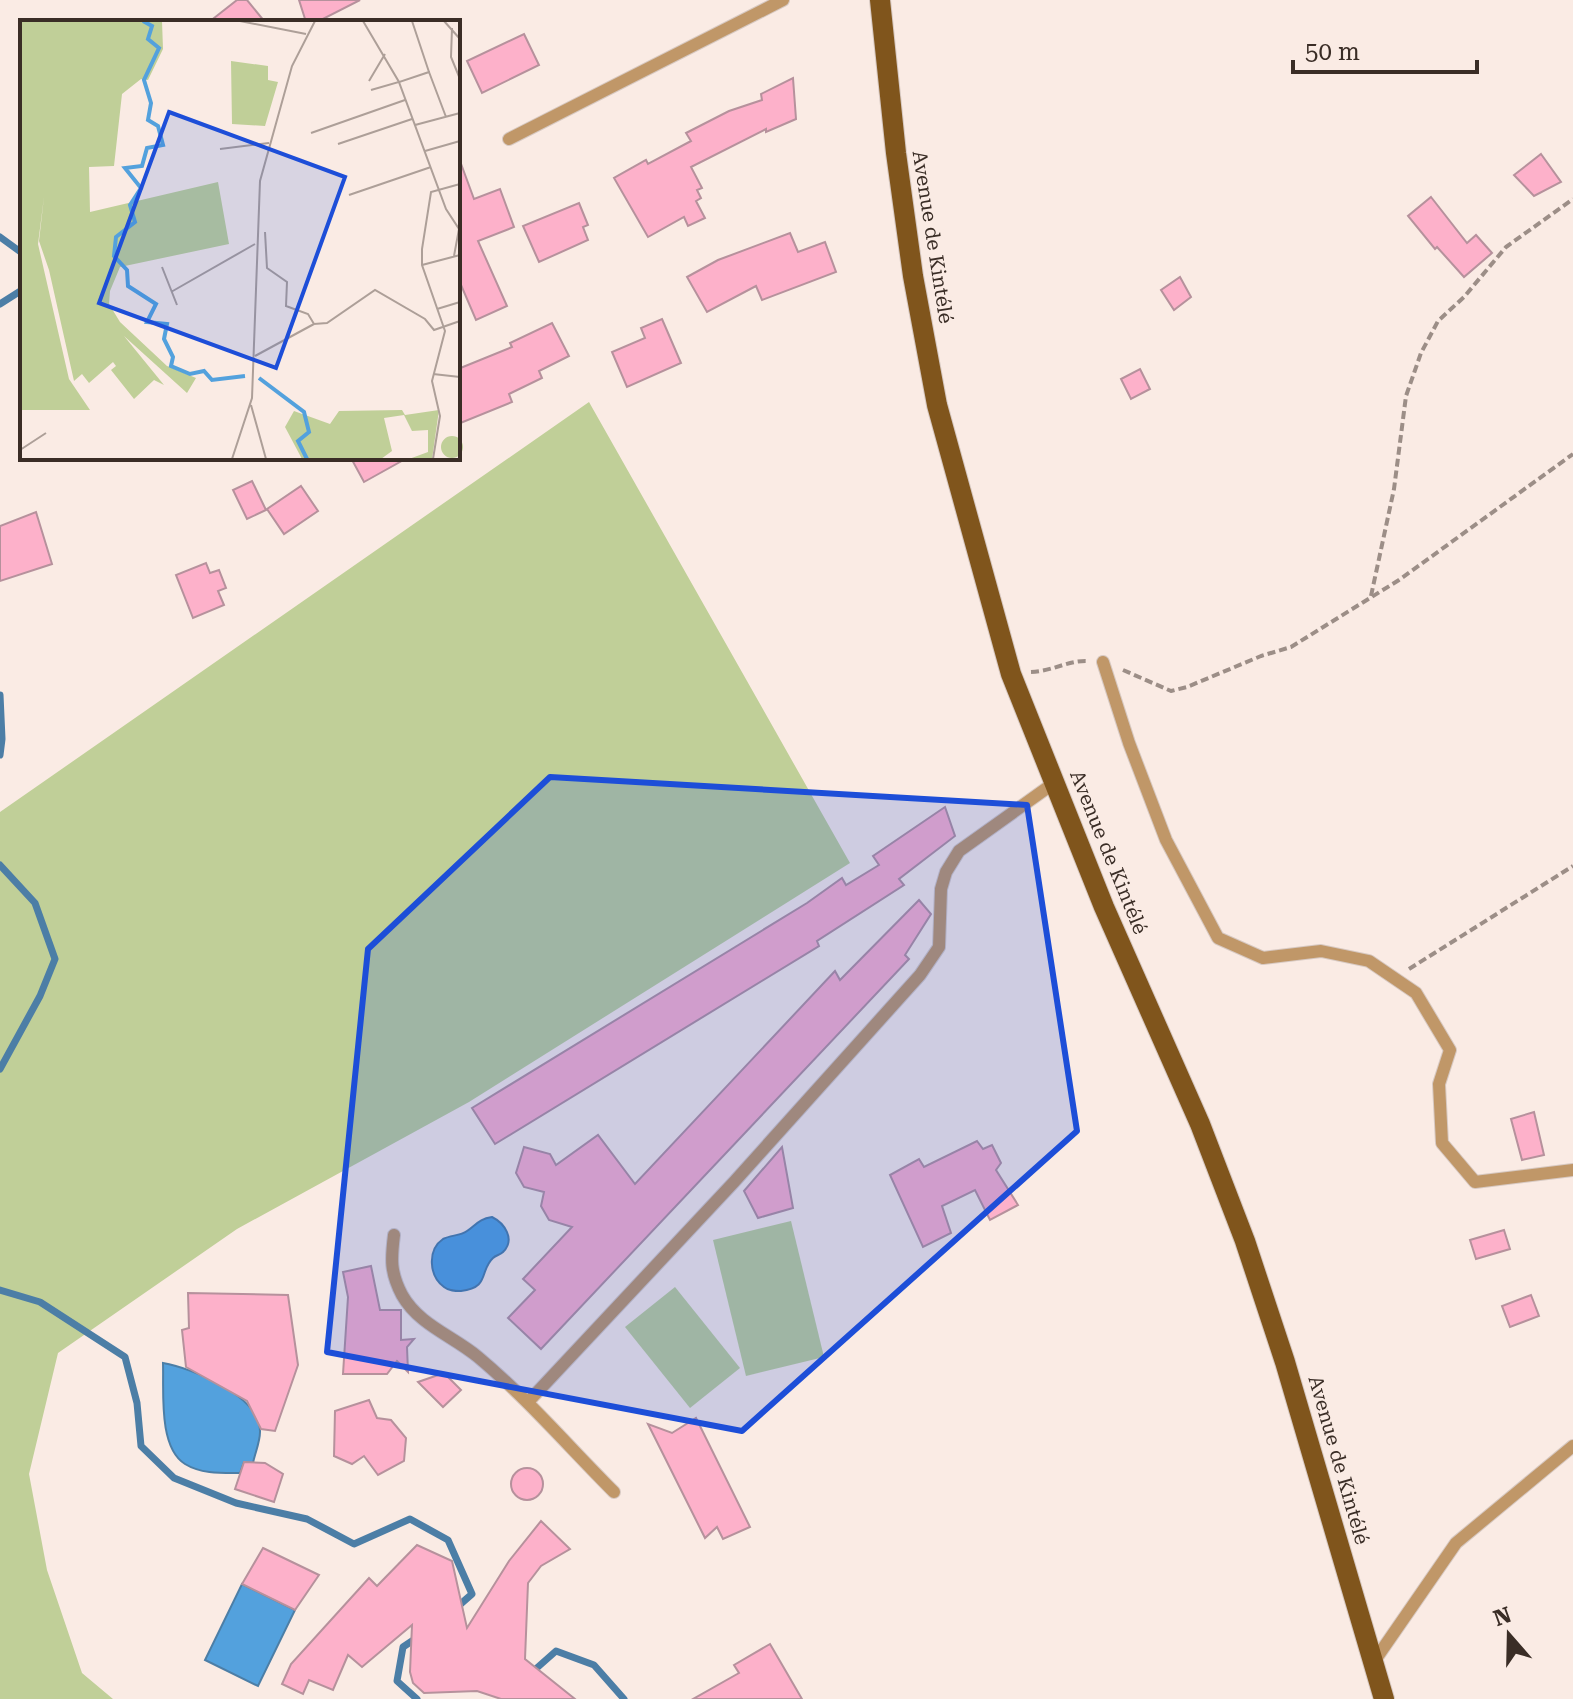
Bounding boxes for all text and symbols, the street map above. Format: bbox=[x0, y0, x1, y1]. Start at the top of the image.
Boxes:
inset map bbox=[20, 20, 460, 460]
scale bar bbox=[1293, 24, 1477, 74]
text: 50 m bbox=[1305, 38, 1360, 66]
street label: Avenue de Kintélé bbox=[907, 149, 959, 325]
street label: Avenue de Kintélé bbox=[1065, 767, 1153, 937]
street label: Avenue de Kintélé bbox=[1303, 1373, 1375, 1547]
north arrow bbox=[1469, 1595, 1549, 1675]
text: N bbox=[1490, 1602, 1515, 1631]

